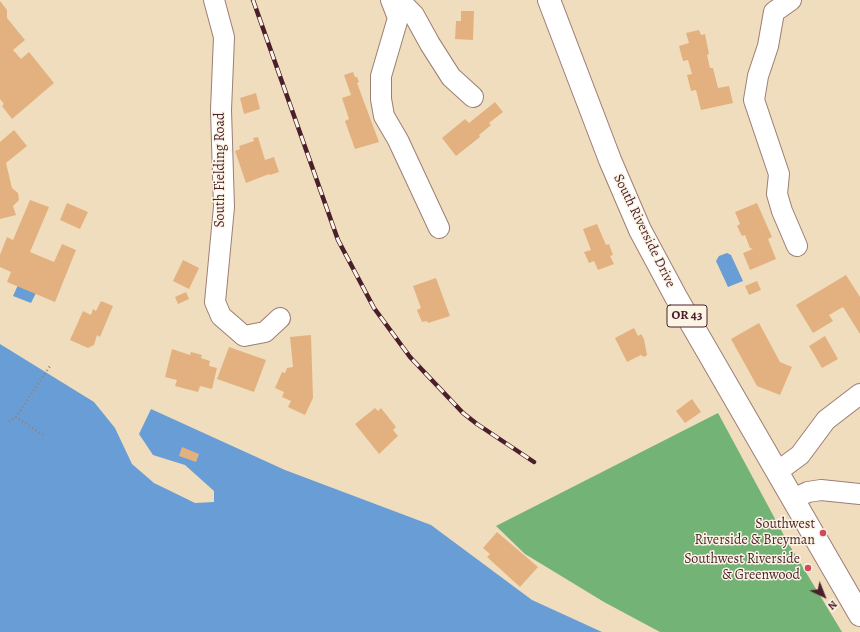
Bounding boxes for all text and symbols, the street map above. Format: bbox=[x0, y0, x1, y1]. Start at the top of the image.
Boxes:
street label: South Fielding Road bbox=[213, 112, 229, 228]
street label: South Riverside Drive bbox=[609, 172, 679, 290]
road number: OR 43 bbox=[667, 305, 707, 327]
place label: Southwest Riverside & Breyman bbox=[694, 517, 815, 550]
marker: Southwest Riverside & Breyman bbox=[818, 528, 828, 538]
place label: Southwest Riverside & Greenwood bbox=[684, 552, 800, 584]
marker: Southwest Riverside & Greenwood bbox=[803, 563, 813, 573]
north arrow bbox=[804, 576, 844, 616]
text: N bbox=[824, 597, 841, 613]

